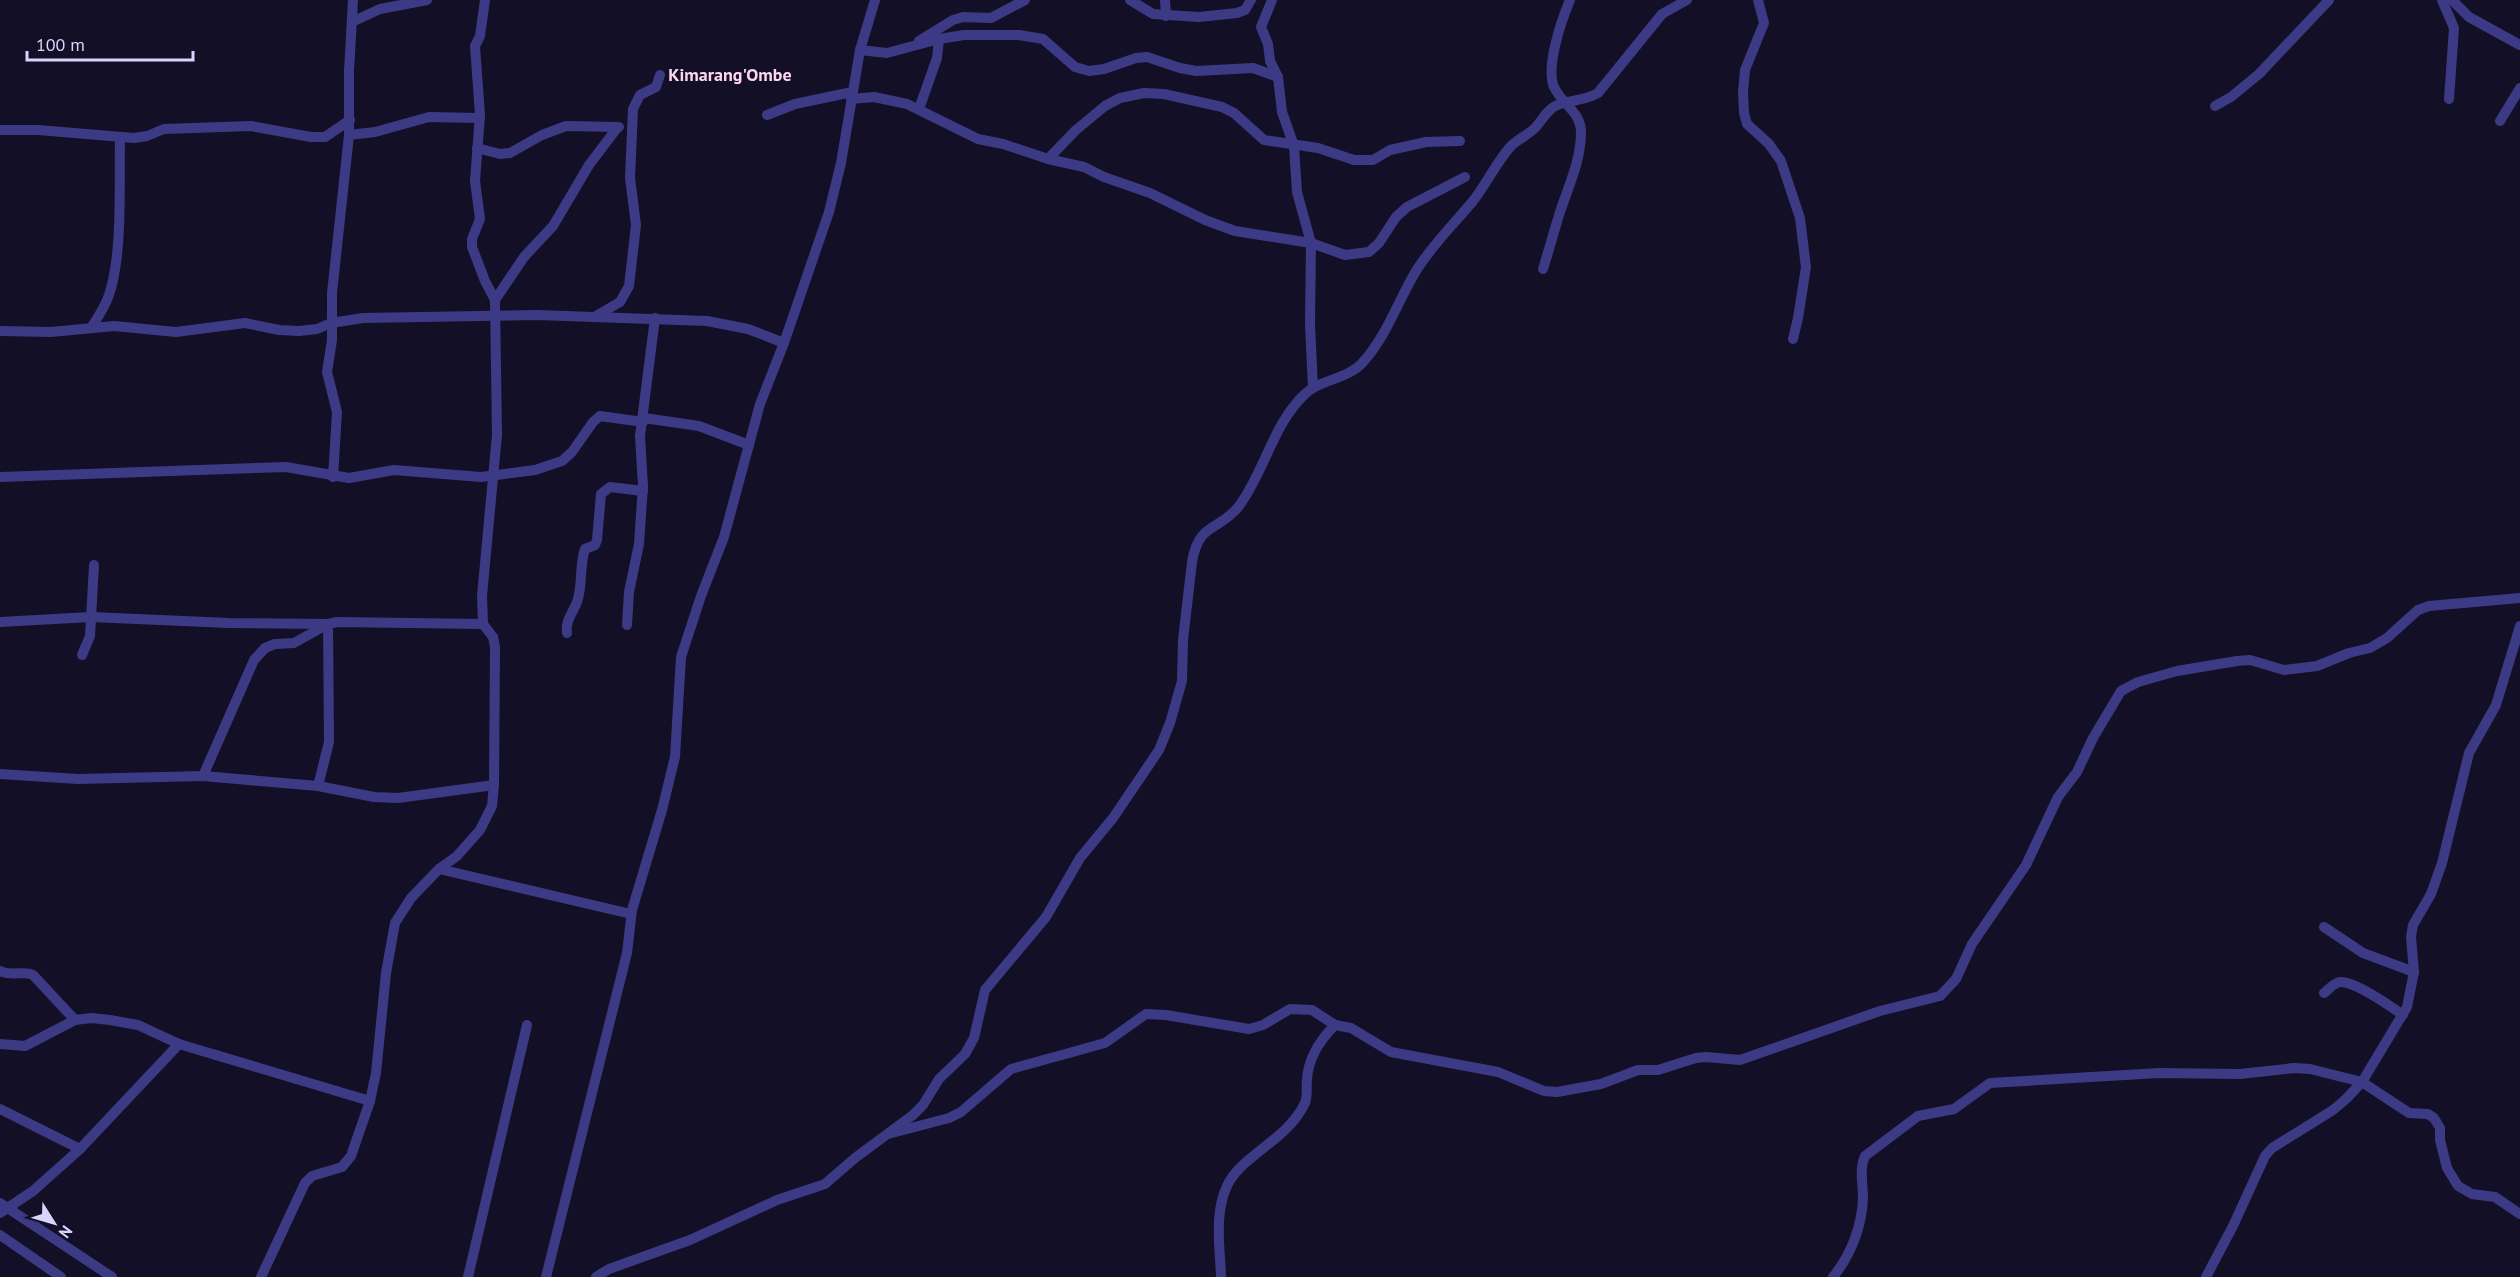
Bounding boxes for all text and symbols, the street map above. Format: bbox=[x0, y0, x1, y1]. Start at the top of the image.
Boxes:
scale bar bbox=[27, 24, 194, 62]
text: 100 m bbox=[36, 33, 85, 56]
district label: Kimarang'Ombe bbox=[668, 63, 792, 86]
north arrow bbox=[24, 1193, 84, 1253]
text: N bbox=[55, 1222, 77, 1242]

